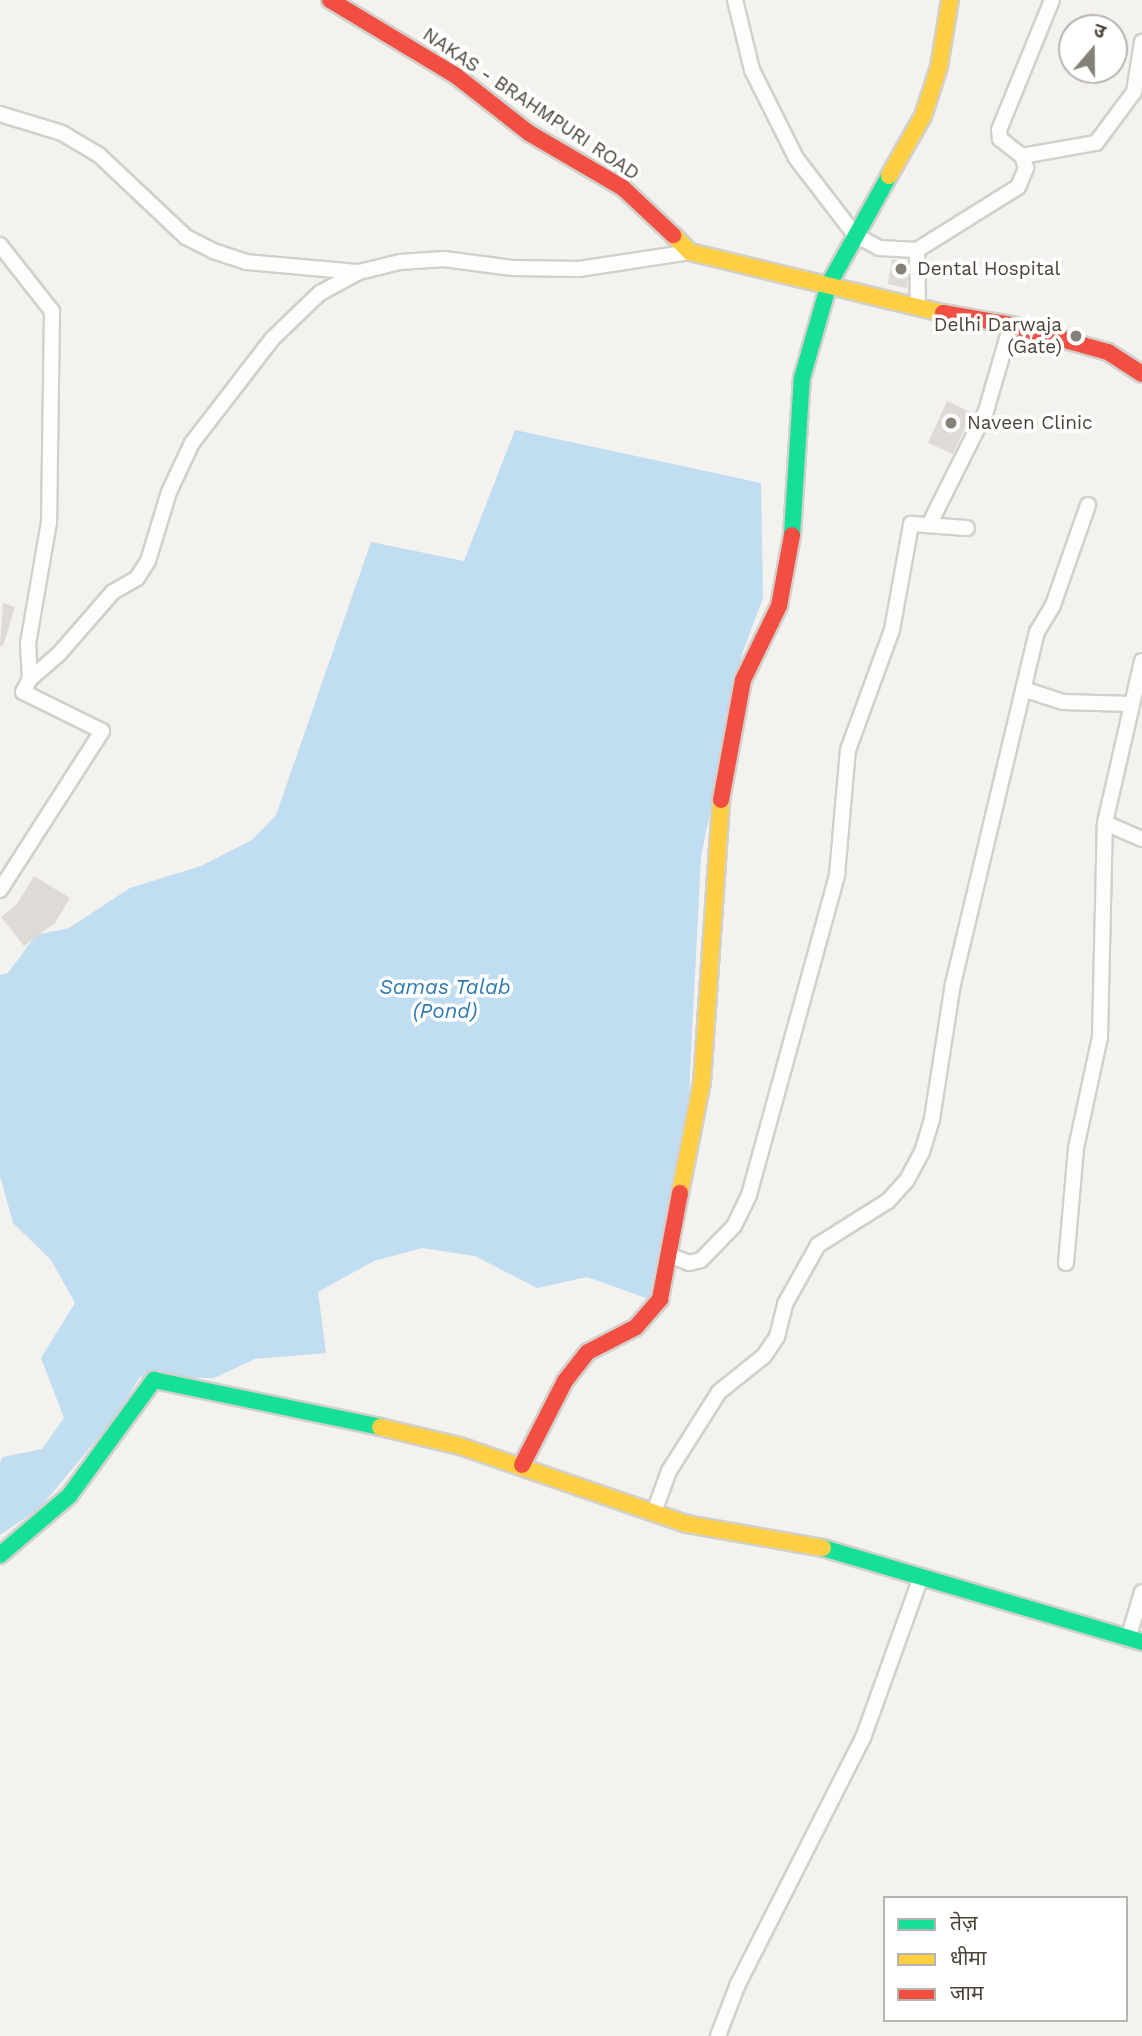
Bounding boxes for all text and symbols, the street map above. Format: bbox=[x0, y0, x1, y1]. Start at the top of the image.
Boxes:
north arrow bbox=[1058, 14, 1128, 84]
text: उ bbox=[1091, 18, 1109, 43]
street label: NAKAS - BRAHMPURI ROAD bbox=[418, 23, 644, 185]
place label: Dental Hospital bbox=[917, 258, 1061, 280]
marker: Dental Hospital bbox=[891, 259, 911, 279]
place label: Delhi Darwaja (Gate) bbox=[934, 314, 1062, 358]
marker: Delhi Darwaja (Gate) bbox=[1068, 328, 1084, 344]
place label: Naveen Clinic bbox=[967, 412, 1093, 434]
marker: Naveen Clinic bbox=[941, 413, 961, 433]
water label: Samas Talab (Pond) bbox=[379, 974, 511, 1024]
legend bbox=[883, 1896, 1128, 2022]
text: तेज़ bbox=[950, 1910, 978, 1935]
text: धीमा bbox=[950, 1945, 986, 1970]
text: जाम bbox=[950, 1980, 984, 2005]

